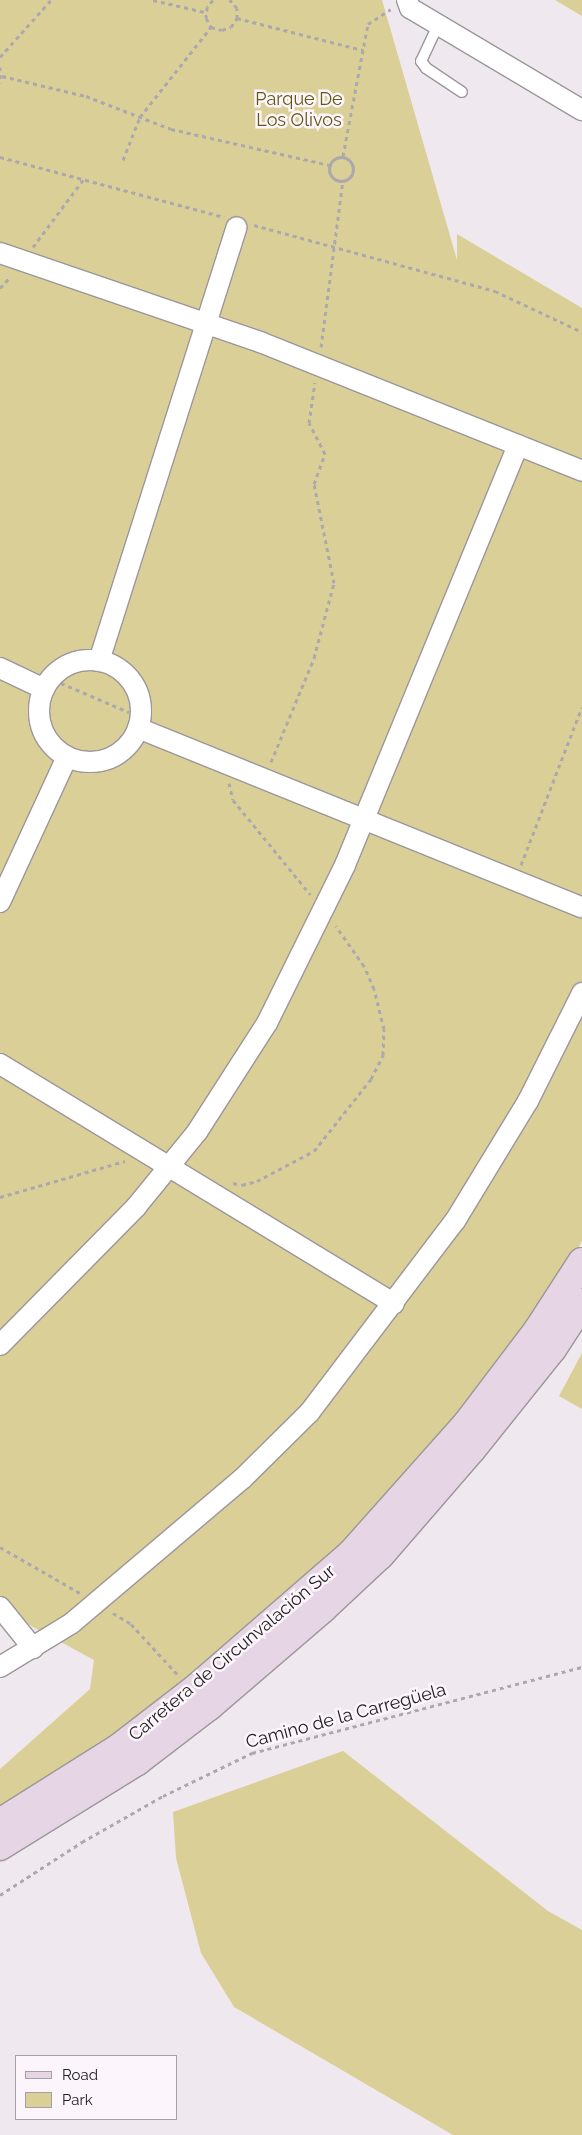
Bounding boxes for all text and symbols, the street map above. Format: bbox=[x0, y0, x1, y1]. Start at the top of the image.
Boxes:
park label: Parque De Los Olivos bbox=[255, 89, 343, 132]
street label: Carretera de Circunvalación Sur bbox=[124, 1560, 340, 1746]
street label: Camino de la Carregüela bbox=[244, 1679, 448, 1753]
legend bbox=[15, 2055, 178, 2120]
text: Road bbox=[62, 2066, 98, 2084]
text: Park bbox=[62, 2091, 93, 2109]

